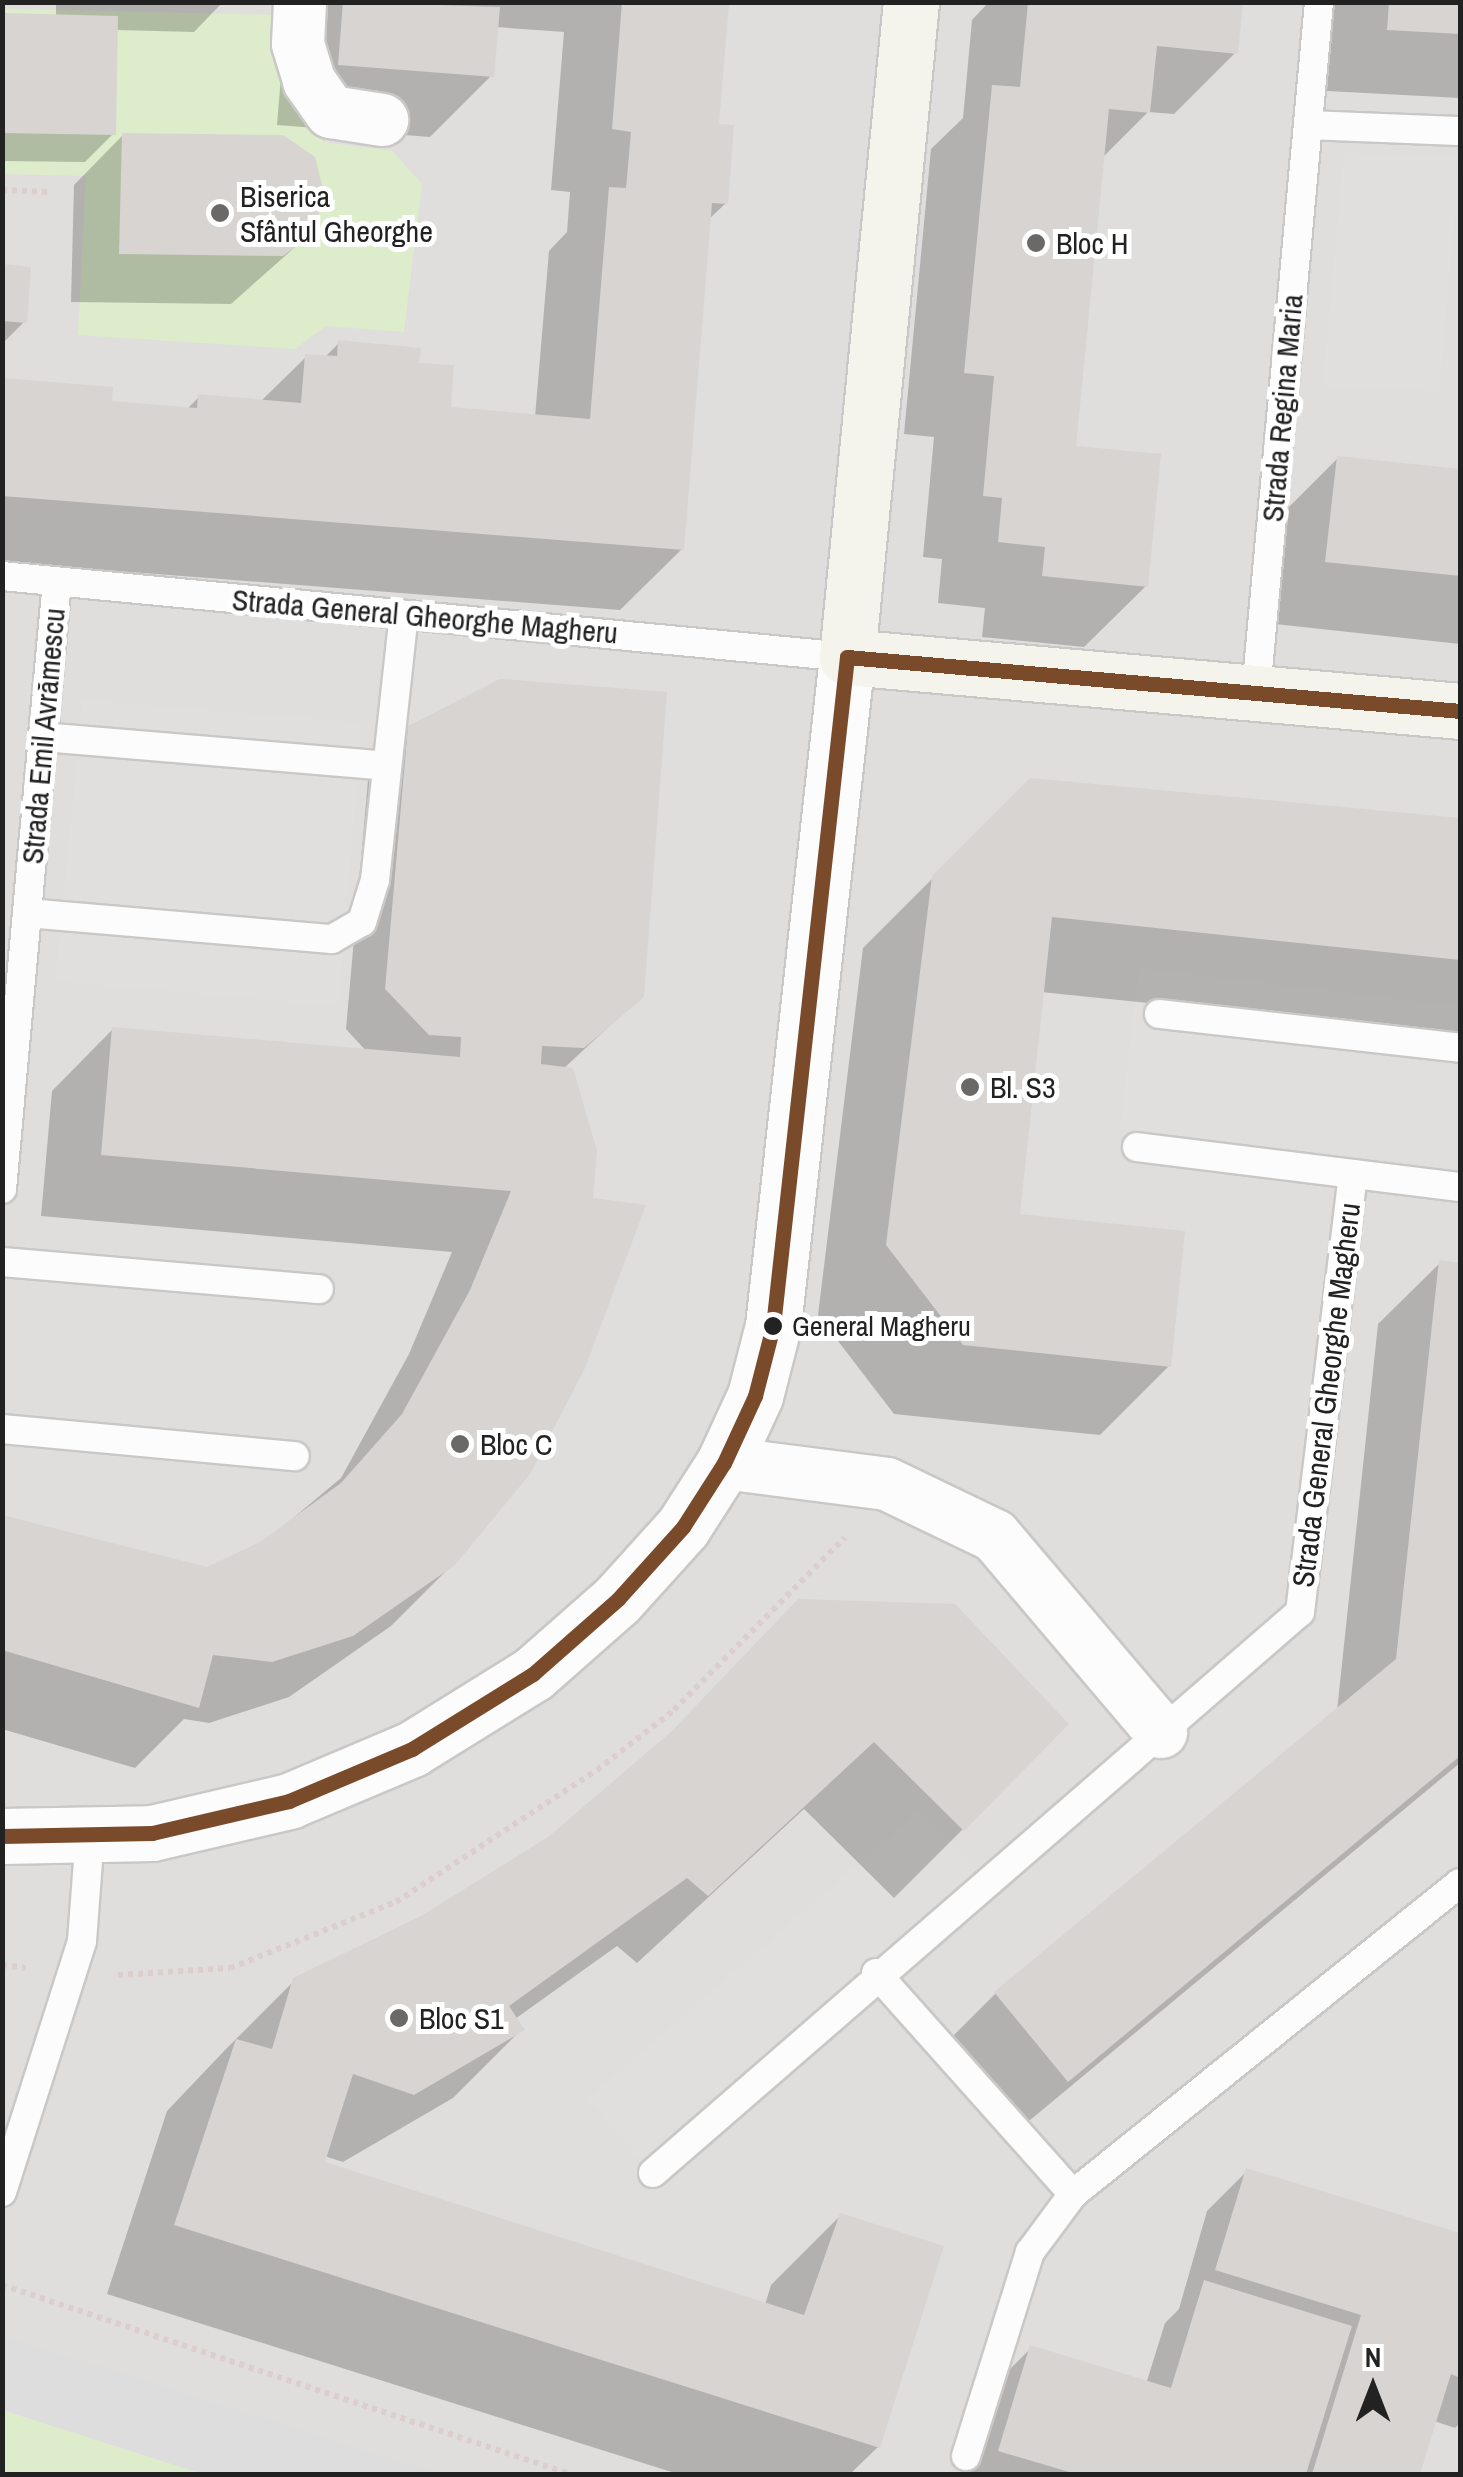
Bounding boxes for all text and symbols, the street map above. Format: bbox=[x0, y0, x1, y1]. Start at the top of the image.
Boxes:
place label: Biserica Sfântul Gheorghe bbox=[240, 178, 433, 248]
marker: Biserica Sfântul Gheorghe bbox=[209, 202, 231, 224]
place label: Bloc H bbox=[1056, 225, 1128, 261]
marker: Bloc H bbox=[1025, 232, 1047, 254]
street label: Strada Regina Maria bbox=[1254, 293, 1310, 523]
street label: Strada General Gheorghe Magheru bbox=[231, 581, 619, 651]
street label: Strada Emil Avrămescu bbox=[14, 606, 72, 866]
place label: Bl. S3 bbox=[990, 1069, 1056, 1105]
marker: Bl. S3 bbox=[959, 1076, 981, 1098]
street label: Strada General Gheorghe Magheru bbox=[1285, 1201, 1367, 1589]
place label: General Magheru bbox=[792, 1309, 971, 1343]
marker: General Magheru bbox=[763, 1316, 783, 1336]
place label: Bloc C bbox=[480, 1426, 552, 1462]
marker: Bloc C bbox=[449, 1433, 471, 1455]
place label: Bloc S1 bbox=[419, 2000, 504, 2036]
marker: Bloc S1 bbox=[388, 2007, 410, 2029]
north arrow bbox=[1323, 2337, 1423, 2437]
text: N bbox=[1365, 2338, 1381, 2376]

